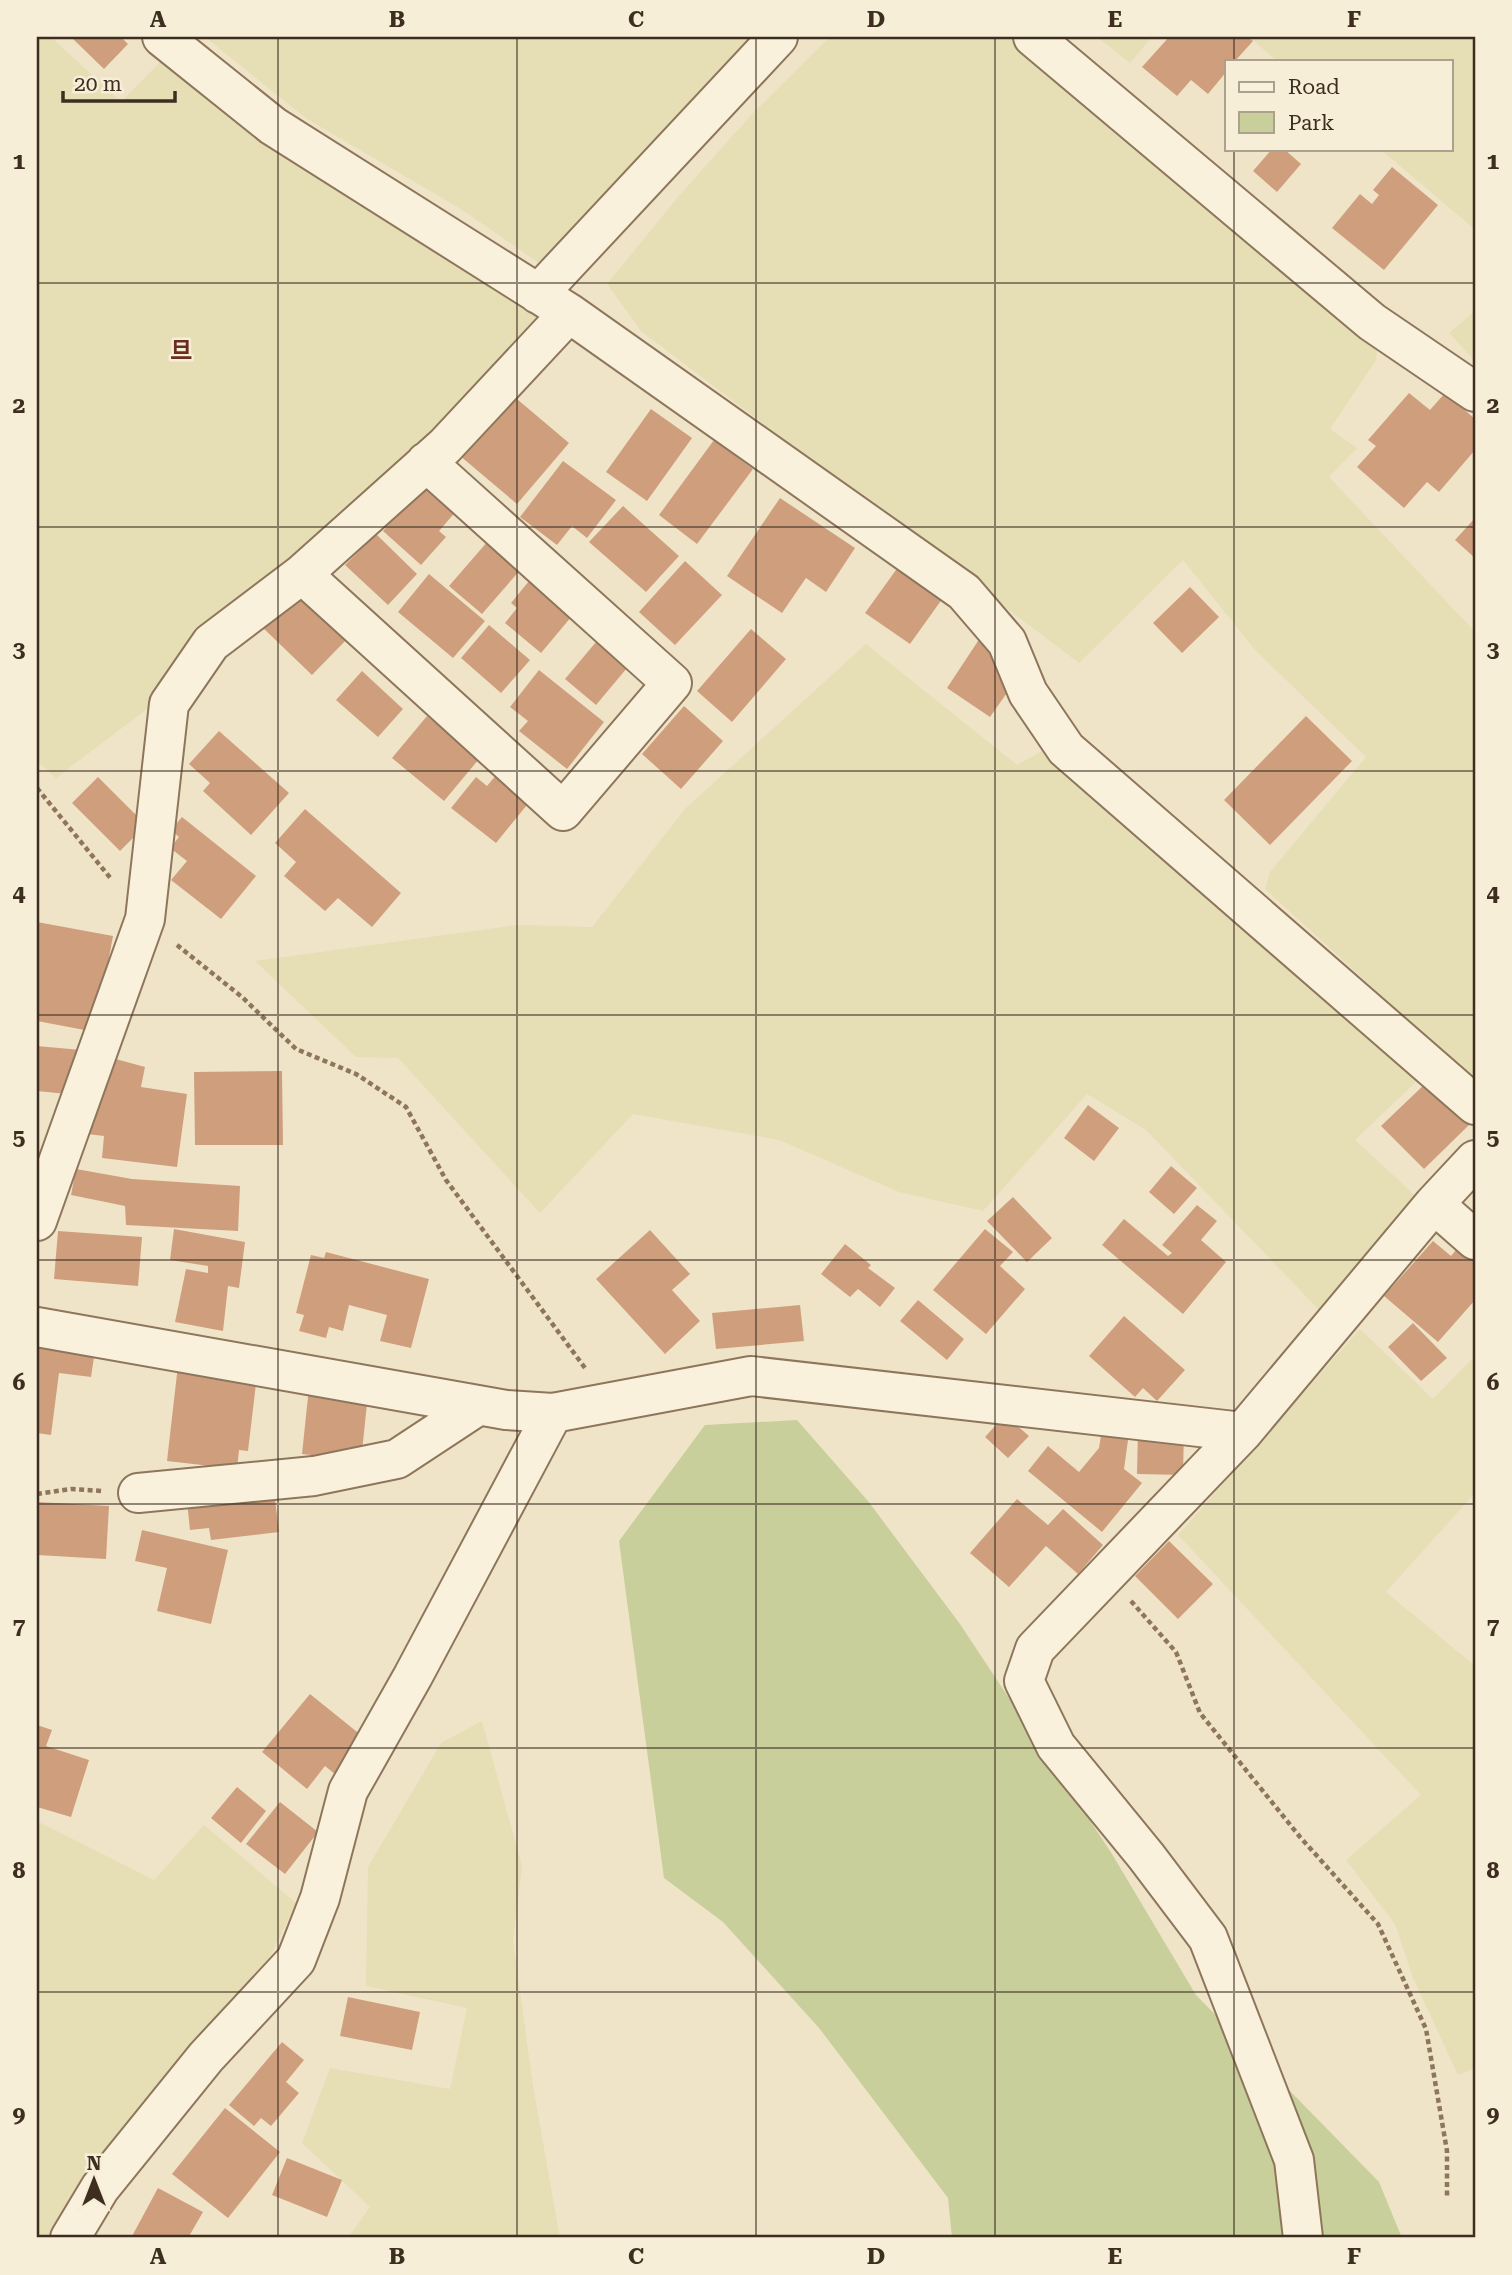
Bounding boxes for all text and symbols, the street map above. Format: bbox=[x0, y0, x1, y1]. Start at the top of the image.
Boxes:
text: A bbox=[150, 6, 167, 33]
text: B bbox=[389, 6, 405, 33]
text: C bbox=[628, 6, 644, 33]
text: D bbox=[867, 6, 885, 33]
text: E bbox=[1108, 6, 1122, 33]
text: F bbox=[1347, 6, 1361, 33]
scale bar bbox=[63, 60, 175, 104]
legend bbox=[1225, 60, 1452, 150]
text: 20 m bbox=[74, 72, 122, 96]
text: Road bbox=[1288, 75, 1340, 99]
text: Park bbox=[1288, 111, 1334, 135]
text: 1 bbox=[13, 148, 26, 175]
text: 1 bbox=[1487, 148, 1500, 175]
district label: 旦 bbox=[170, 337, 193, 364]
text: 2 bbox=[13, 392, 25, 419]
text: 2 bbox=[1487, 392, 1499, 419]
text: 3 bbox=[13, 636, 26, 663]
text: 3 bbox=[1487, 636, 1500, 663]
text: 4 bbox=[13, 880, 26, 907]
text: 4 bbox=[1487, 880, 1500, 907]
text: 5 bbox=[13, 1124, 26, 1151]
text: 5 bbox=[1487, 1124, 1500, 1151]
text: 6 bbox=[13, 1369, 26, 1396]
text: 6 bbox=[1487, 1369, 1500, 1396]
text: 7 bbox=[13, 1613, 26, 1640]
text: 7 bbox=[1487, 1613, 1500, 1640]
text: 8 bbox=[13, 1857, 26, 1884]
text: 8 bbox=[1487, 1857, 1500, 1884]
text: 9 bbox=[13, 2101, 26, 2128]
text: 9 bbox=[1487, 2101, 1500, 2128]
north arrow bbox=[60, 2146, 130, 2216]
text: N bbox=[87, 2152, 102, 2175]
text: A bbox=[150, 2243, 167, 2270]
text: B bbox=[389, 2243, 405, 2270]
text: C bbox=[628, 2243, 644, 2270]
text: D bbox=[867, 2243, 885, 2270]
text: E bbox=[1108, 2243, 1122, 2270]
text: F bbox=[1347, 2243, 1361, 2270]

